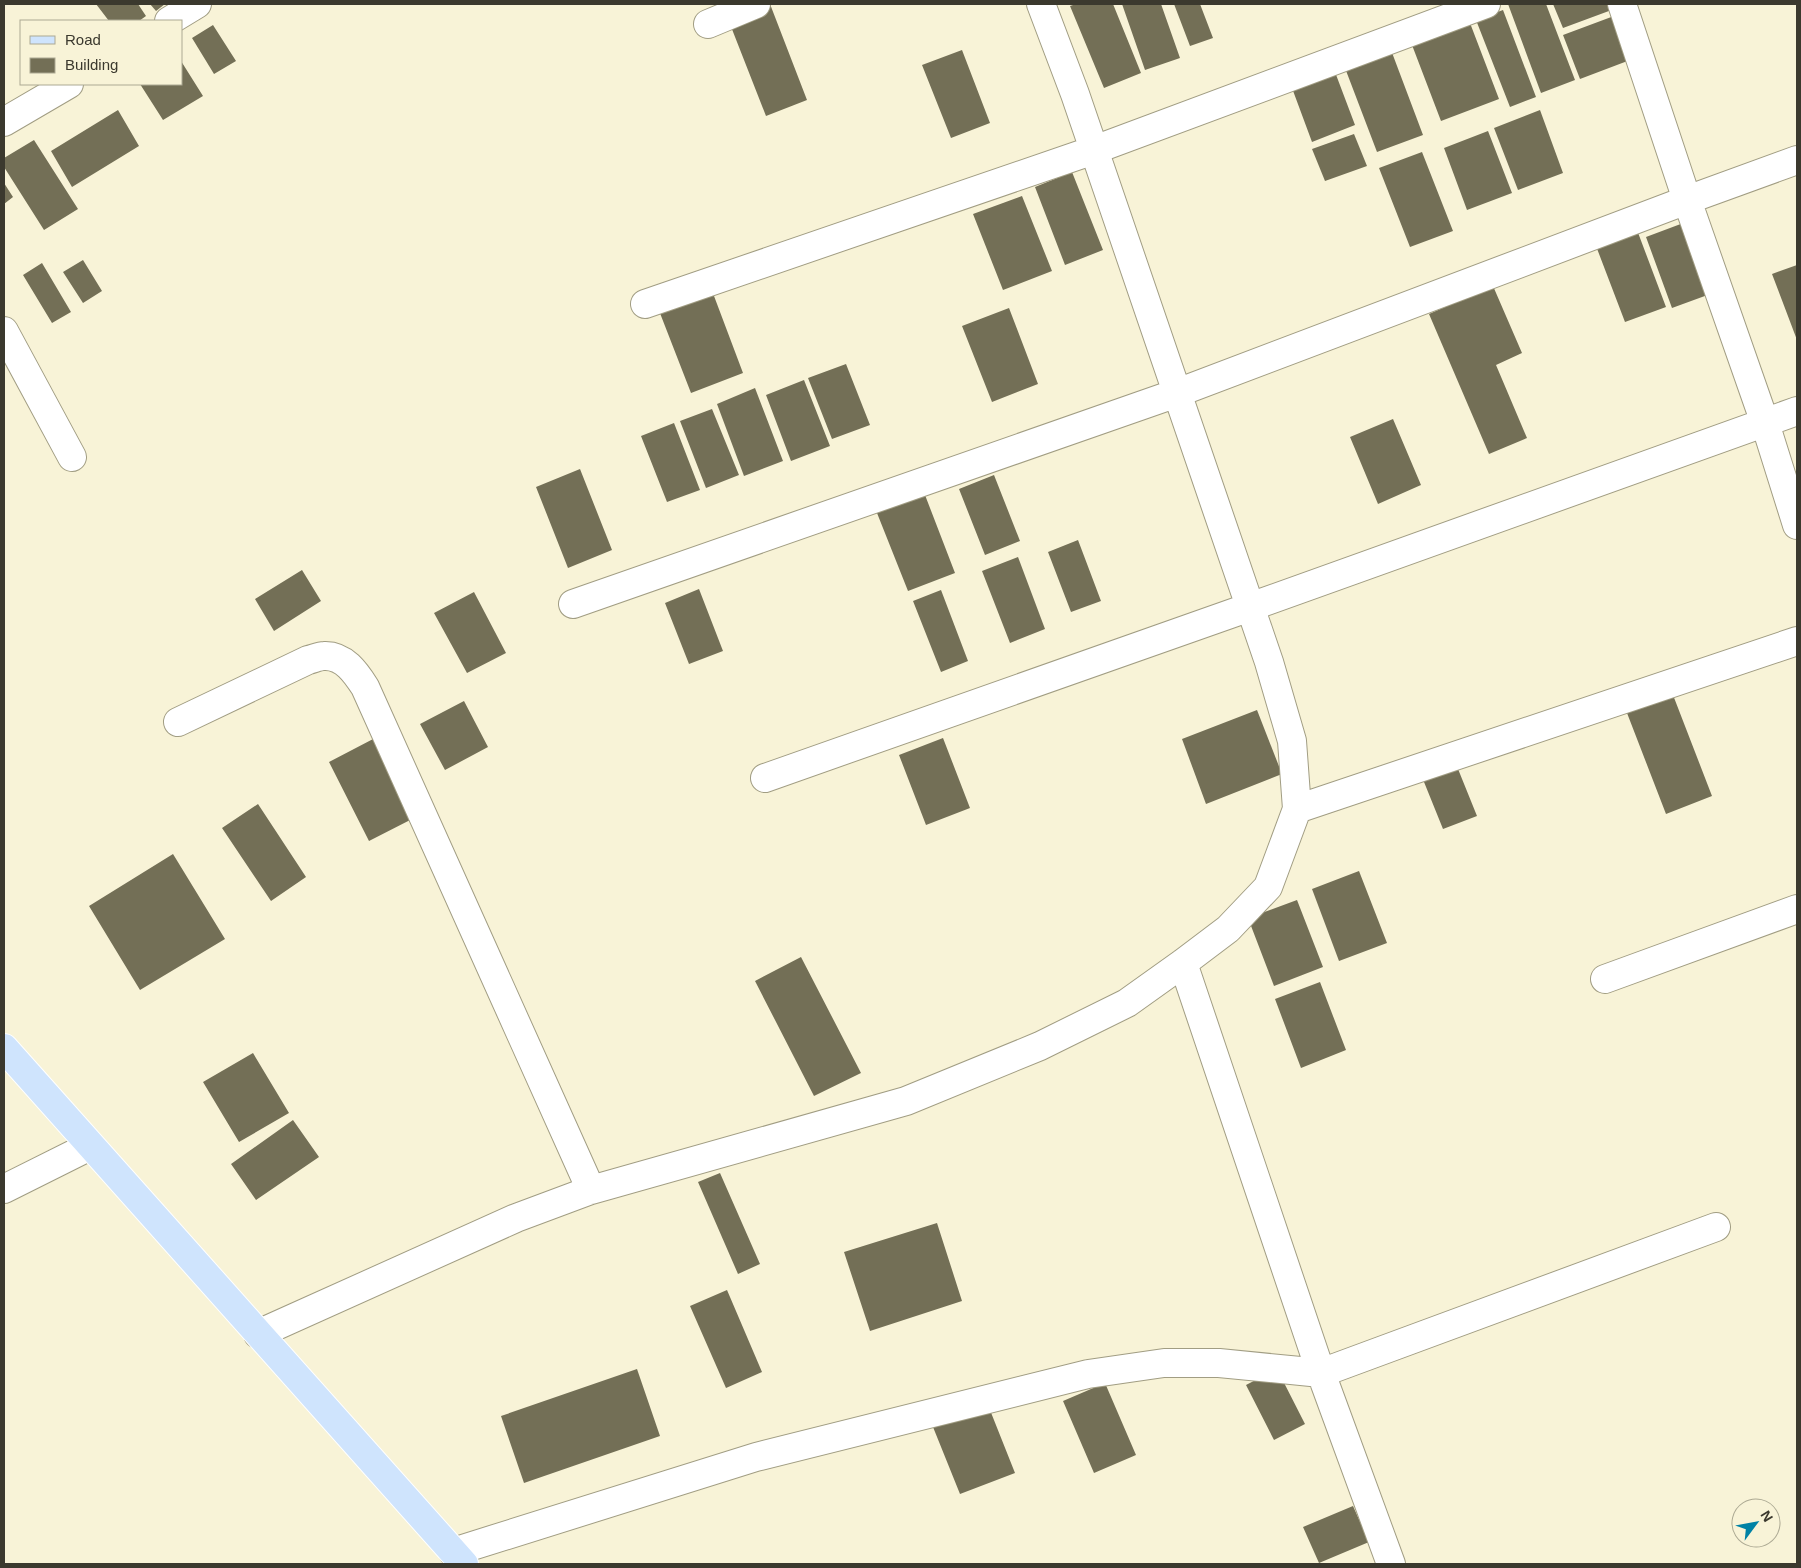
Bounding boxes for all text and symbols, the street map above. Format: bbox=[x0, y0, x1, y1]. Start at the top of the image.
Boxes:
legend bbox=[20, 20, 182, 85]
text: Road bbox=[65, 31, 101, 48]
text: Building bbox=[65, 56, 118, 73]
north arrow bbox=[1731, 1498, 1781, 1548]
text: N bbox=[1758, 1508, 1776, 1525]

